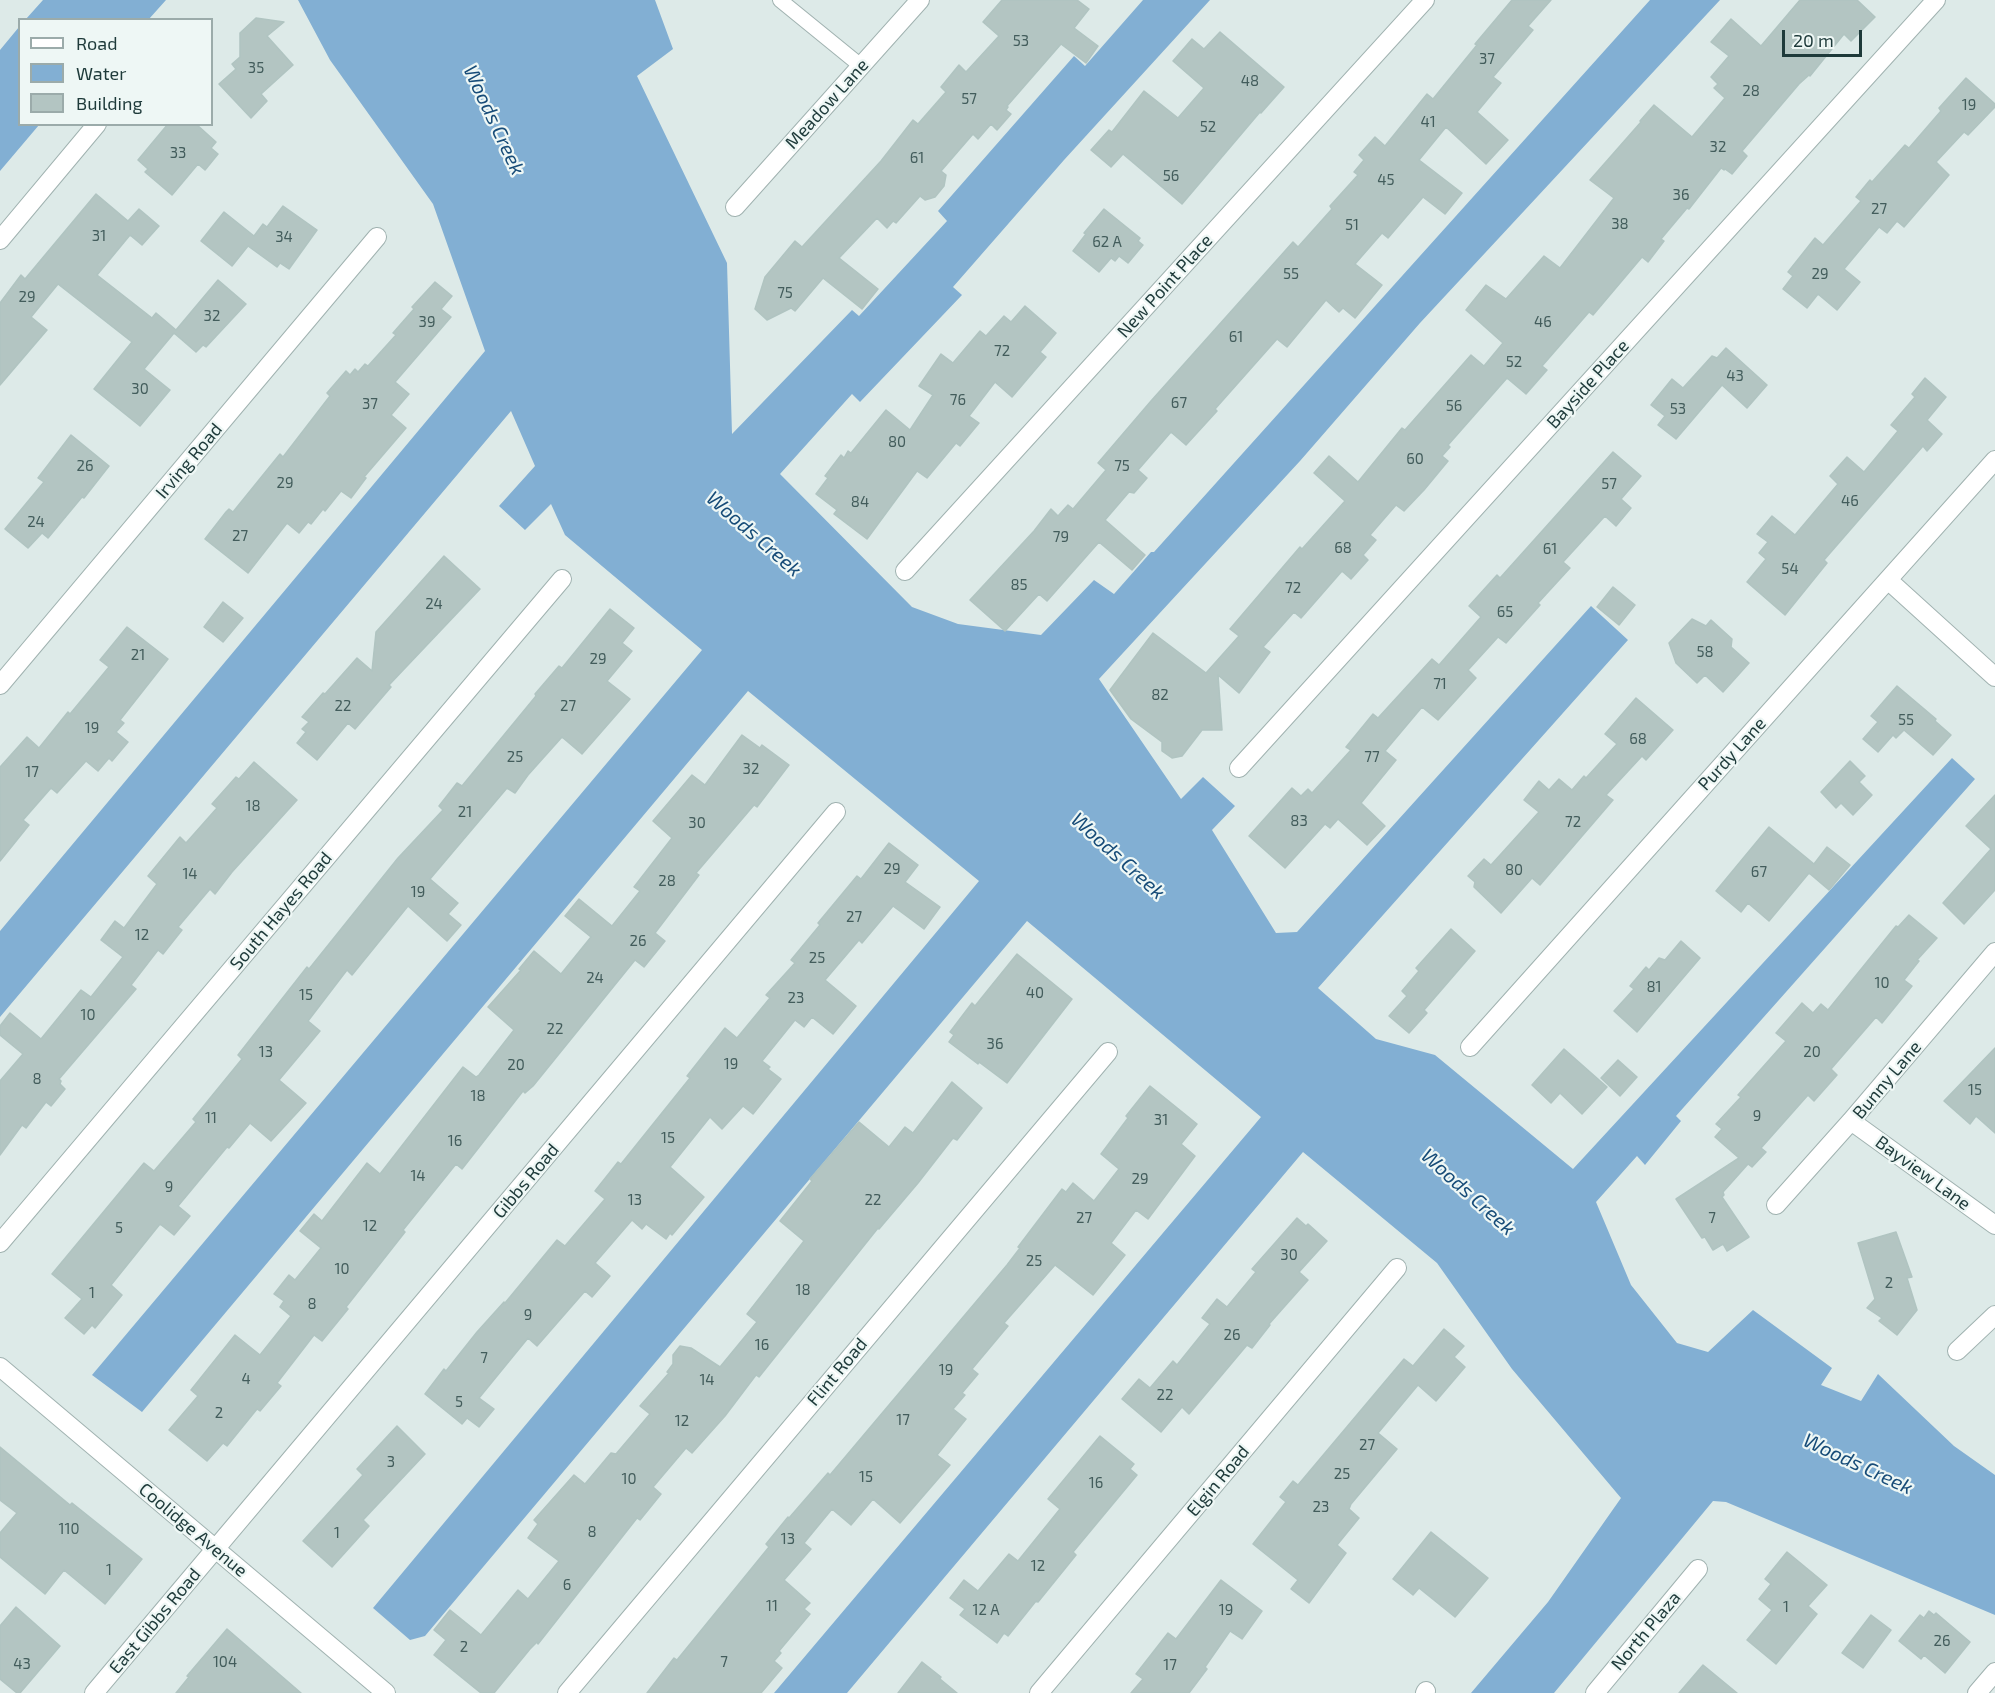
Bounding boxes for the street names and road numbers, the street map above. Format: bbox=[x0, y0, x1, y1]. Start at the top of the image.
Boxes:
street label: Meadow Lane bbox=[781, 54, 873, 154]
street label: New Point Place bbox=[1113, 230, 1217, 342]
street label: Bayside Place bbox=[1542, 335, 1634, 433]
street label: Irving Road bbox=[151, 419, 227, 503]
street label: Purdy Lane bbox=[1694, 713, 1770, 795]
street label: South Hayes Road bbox=[225, 848, 337, 974]
street label: Bunny Lane bbox=[1848, 1037, 1926, 1123]
street label: Bayview Lane bbox=[1871, 1131, 1975, 1215]
street label: Gibbs Road bbox=[489, 1139, 563, 1223]
street label: Flint Road bbox=[802, 1334, 872, 1410]
street label: Elgin Road bbox=[1182, 1441, 1254, 1521]
street label: Coolidge Avenue bbox=[134, 1478, 252, 1582]
street label: East Gibbs Road bbox=[105, 1564, 205, 1678]
street label: North Plaza bbox=[1607, 1587, 1685, 1675]

